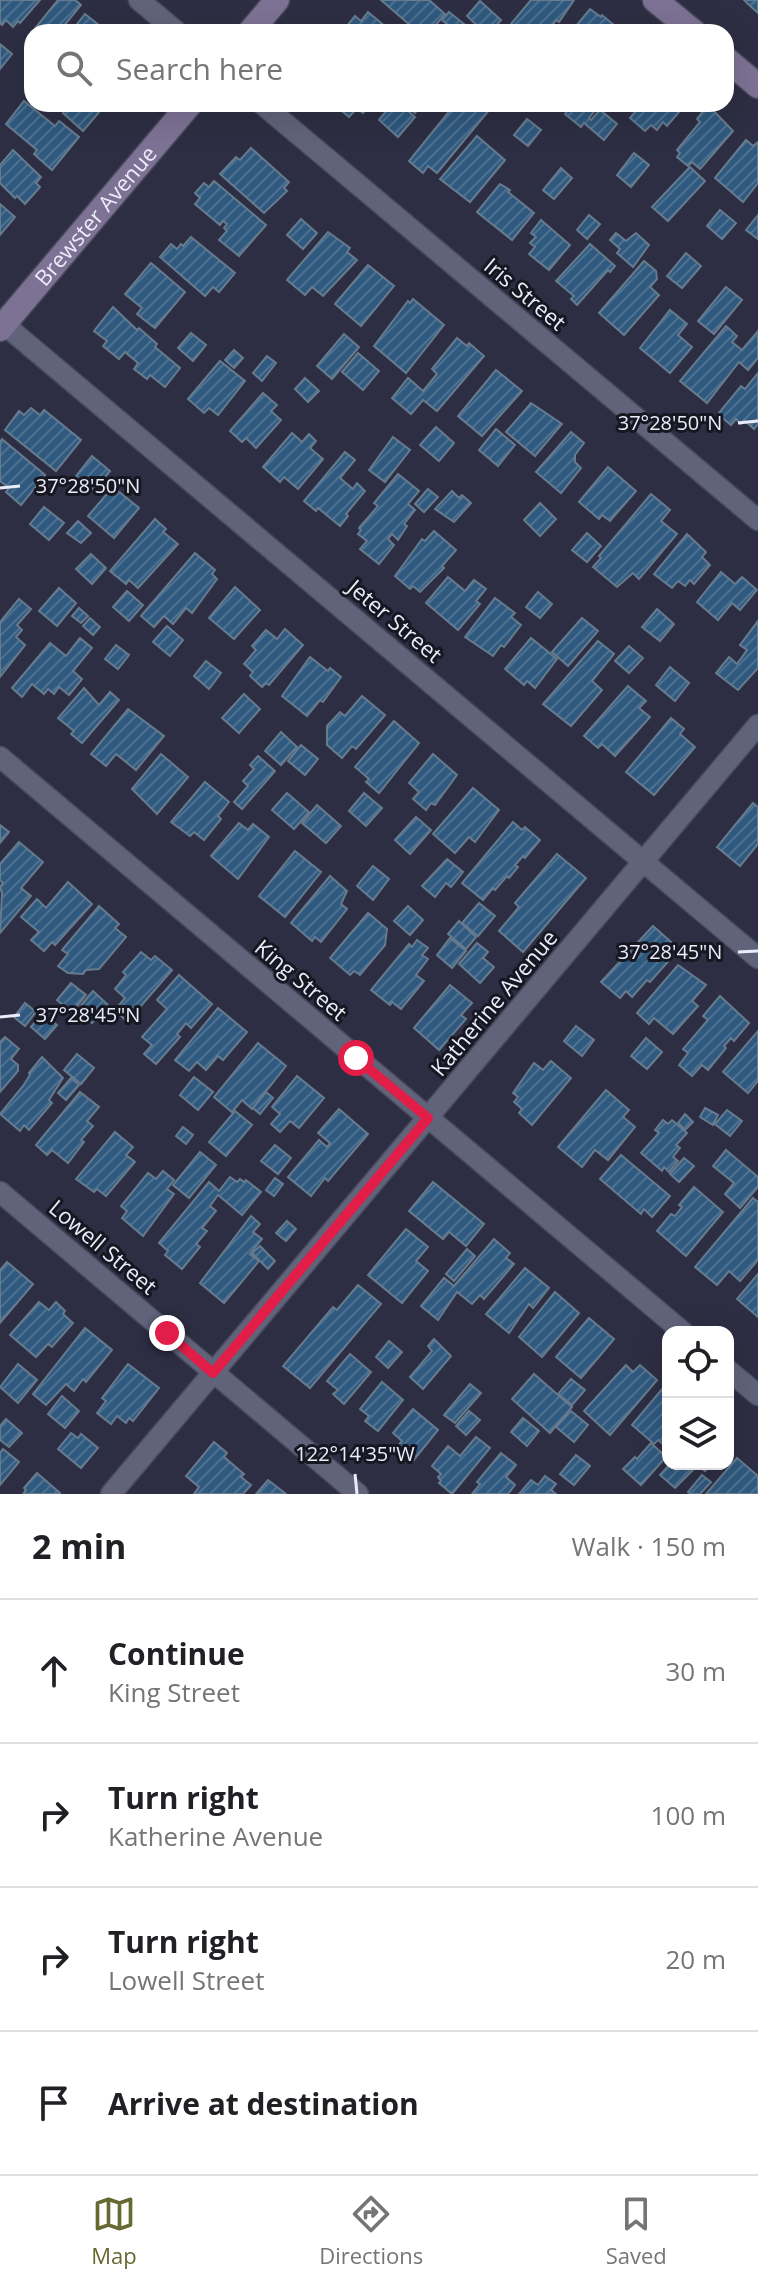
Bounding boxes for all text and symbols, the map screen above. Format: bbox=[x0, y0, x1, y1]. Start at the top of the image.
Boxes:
search box bbox=[24, 24, 734, 112]
icon: search bbox=[52, 46, 96, 90]
text: Search here bbox=[116, 48, 283, 89]
street label: Brewster Avenue bbox=[27, 139, 163, 292]
street label: Iris Street bbox=[478, 250, 573, 336]
text: 37°28'50"N bbox=[618, 409, 722, 436]
text: 37°28'50"N bbox=[36, 472, 140, 499]
street label: Jeter Street bbox=[341, 571, 449, 669]
street label: Katherine Avenue bbox=[423, 923, 563, 1082]
street label: King Street bbox=[249, 932, 354, 1027]
text: 37°28'45"N bbox=[618, 938, 722, 965]
text: 37°28'45"N bbox=[36, 1001, 140, 1028]
route start bbox=[338, 1040, 374, 1076]
street label: Lowell Street bbox=[43, 1192, 164, 1300]
route end bbox=[149, 1315, 185, 1351]
map controls bbox=[662, 1326, 734, 1470]
button: locate bbox=[662, 1326, 734, 1398]
button: layers bbox=[662, 1398, 734, 1470]
text: 122°14'35"W bbox=[295, 1440, 415, 1467]
text: 2 min bbox=[32, 1523, 126, 1569]
text: Walk · 150 m bbox=[572, 1528, 726, 1564]
text: Continue bbox=[108, 1633, 245, 1674]
icon: ahead bbox=[32, 1649, 76, 1693]
text: 30 m bbox=[665, 1653, 726, 1689]
text: King Street bbox=[108, 1674, 240, 1710]
text: Turn right bbox=[108, 1777, 259, 1818]
icon: right bbox=[32, 1793, 76, 1837]
text: 100 m bbox=[651, 1797, 726, 1833]
text: Katherine Avenue bbox=[108, 1818, 323, 1854]
text: Turn right bbox=[108, 1921, 259, 1962]
icon: right bbox=[32, 1937, 76, 1981]
text: 20 m bbox=[665, 1941, 726, 1977]
text: Lowell Street bbox=[108, 1962, 264, 1998]
icon: arrive bbox=[32, 2081, 76, 2125]
text: Arrive at destination bbox=[108, 2083, 419, 2124]
tab: Map bbox=[91, 2192, 137, 2270]
tab: Directions bbox=[319, 2192, 423, 2270]
tab: Saved bbox=[606, 2192, 667, 2270]

